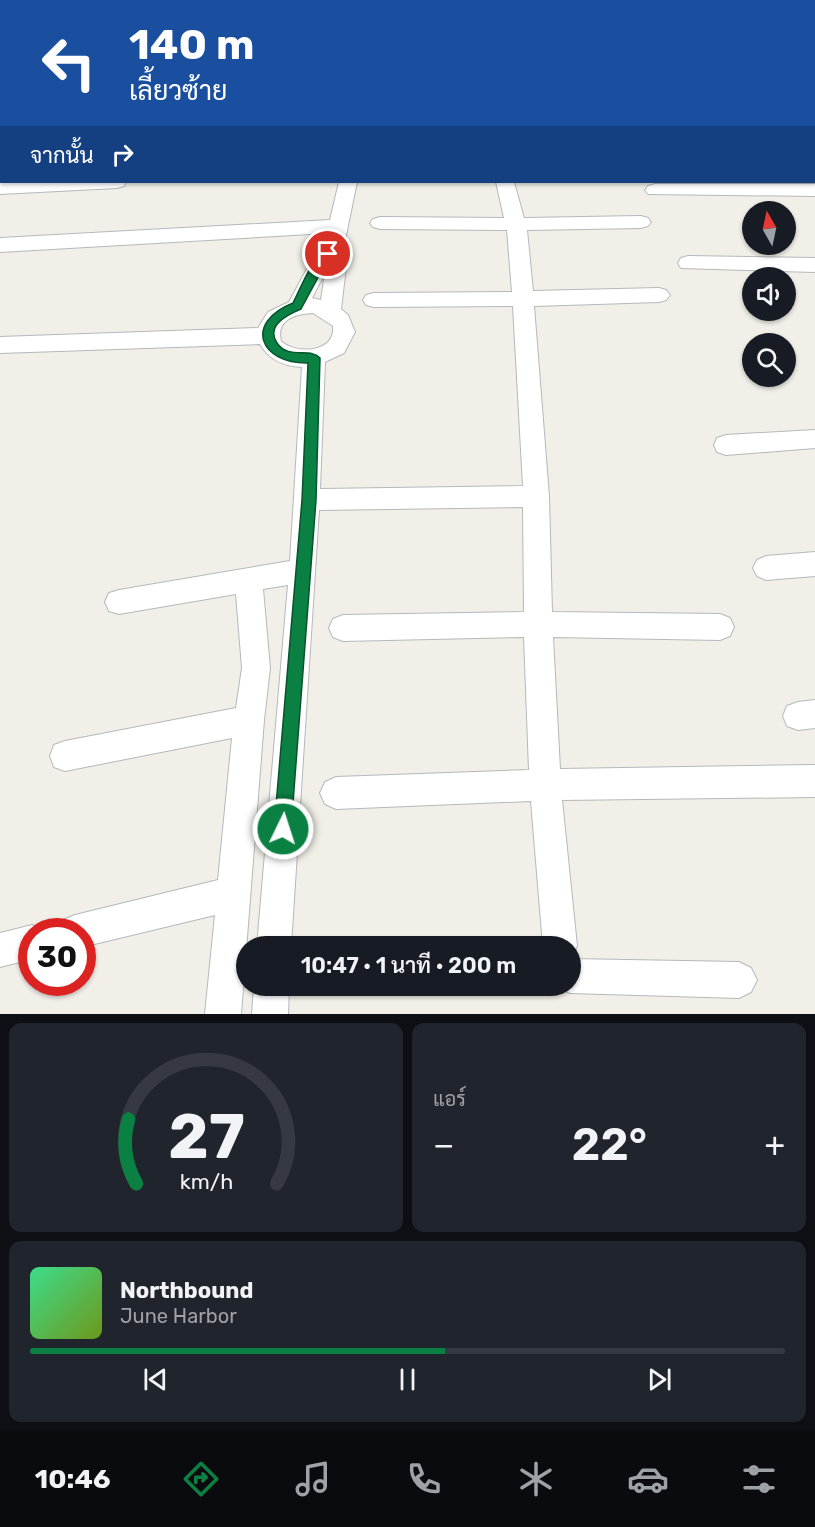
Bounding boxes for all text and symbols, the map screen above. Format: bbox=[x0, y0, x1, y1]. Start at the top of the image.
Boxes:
text: 140 m bbox=[129, 20, 255, 70]
icon: left bbox=[30, 24, 108, 102]
text: เลี้ยวซ้าย bbox=[129, 75, 227, 107]
icon: right bbox=[106, 138, 139, 171]
text: จากนั้น bbox=[30, 142, 94, 169]
north arrow bbox=[742, 201, 796, 255]
map controls bbox=[742, 201, 796, 387]
pin bbox=[302, 228, 353, 279]
icon: arrive bbox=[311, 237, 344, 270]
button: sound bbox=[742, 267, 796, 321]
button: search bbox=[742, 333, 796, 387]
position arrow bbox=[251, 797, 315, 861]
speed limit sign: 30 bbox=[18, 918, 96, 996]
text: 10:47 · 1 นาที · 200 m bbox=[301, 952, 516, 979]
text: แอร์ bbox=[433, 1087, 466, 1111]
text: 27 bbox=[168, 1100, 244, 1174]
text: 22° bbox=[572, 1118, 647, 1171]
text: − bbox=[433, 1125, 454, 1164]
text: + bbox=[764, 1125, 785, 1164]
text: km/h bbox=[179, 1170, 233, 1195]
text: Northbound bbox=[120, 1277, 253, 1304]
text: June Harbor bbox=[120, 1304, 237, 1328]
icon: previous bbox=[139, 1363, 172, 1396]
icon: pause bbox=[391, 1363, 424, 1396]
icon: next bbox=[643, 1363, 676, 1396]
icon: directions bbox=[180, 1458, 222, 1500]
icon: music bbox=[292, 1458, 334, 1500]
icon: phone bbox=[403, 1458, 445, 1500]
icon: climate bbox=[515, 1458, 557, 1500]
icon: car bbox=[627, 1458, 669, 1500]
icon: filters bbox=[738, 1458, 780, 1500]
text: 10:46 bbox=[35, 1463, 110, 1495]

